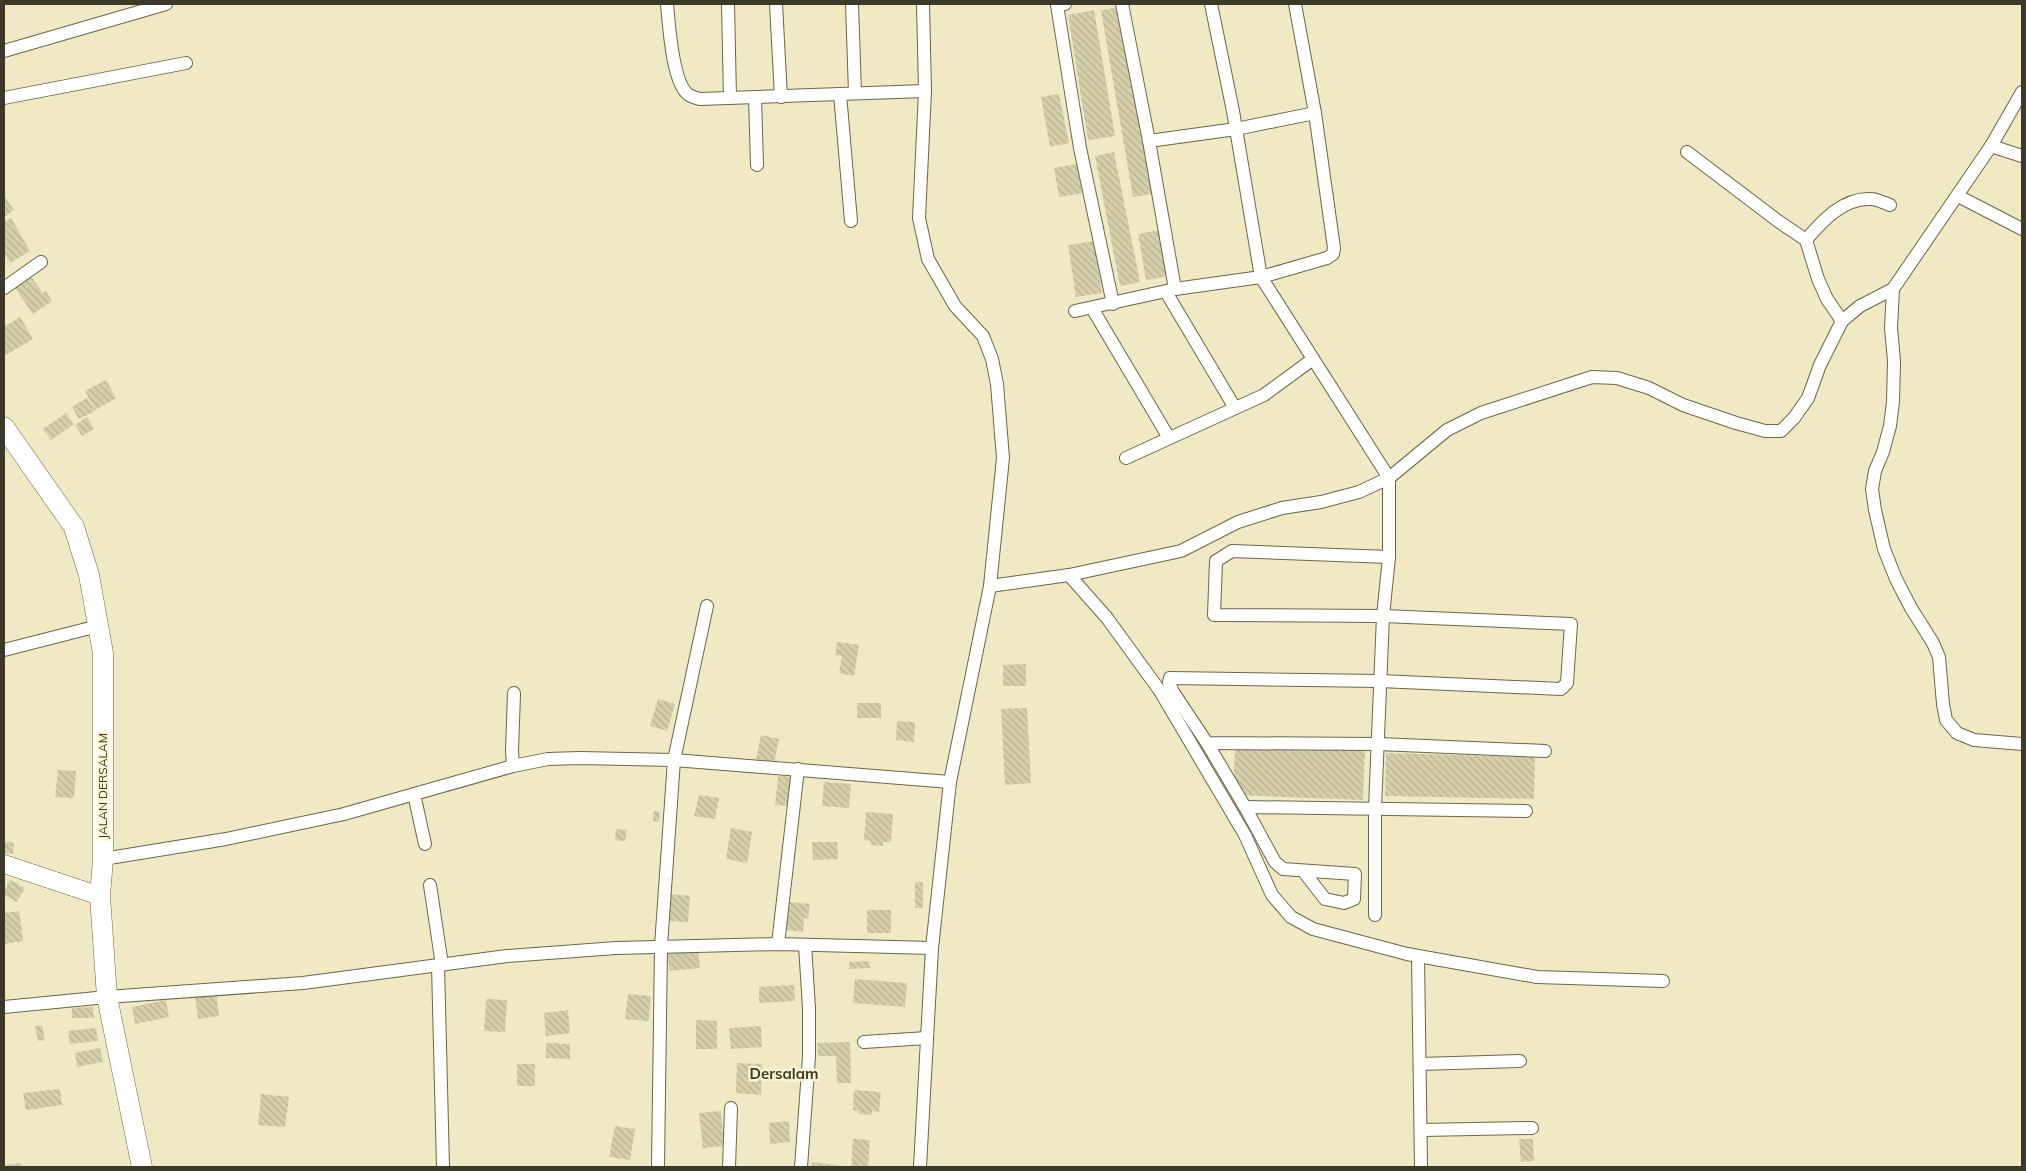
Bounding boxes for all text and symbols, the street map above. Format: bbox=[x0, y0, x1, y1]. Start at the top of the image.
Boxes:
street label: JALAN DERSALAM bbox=[95, 733, 110, 839]
district label: Dersalam bbox=[750, 1064, 819, 1083]

